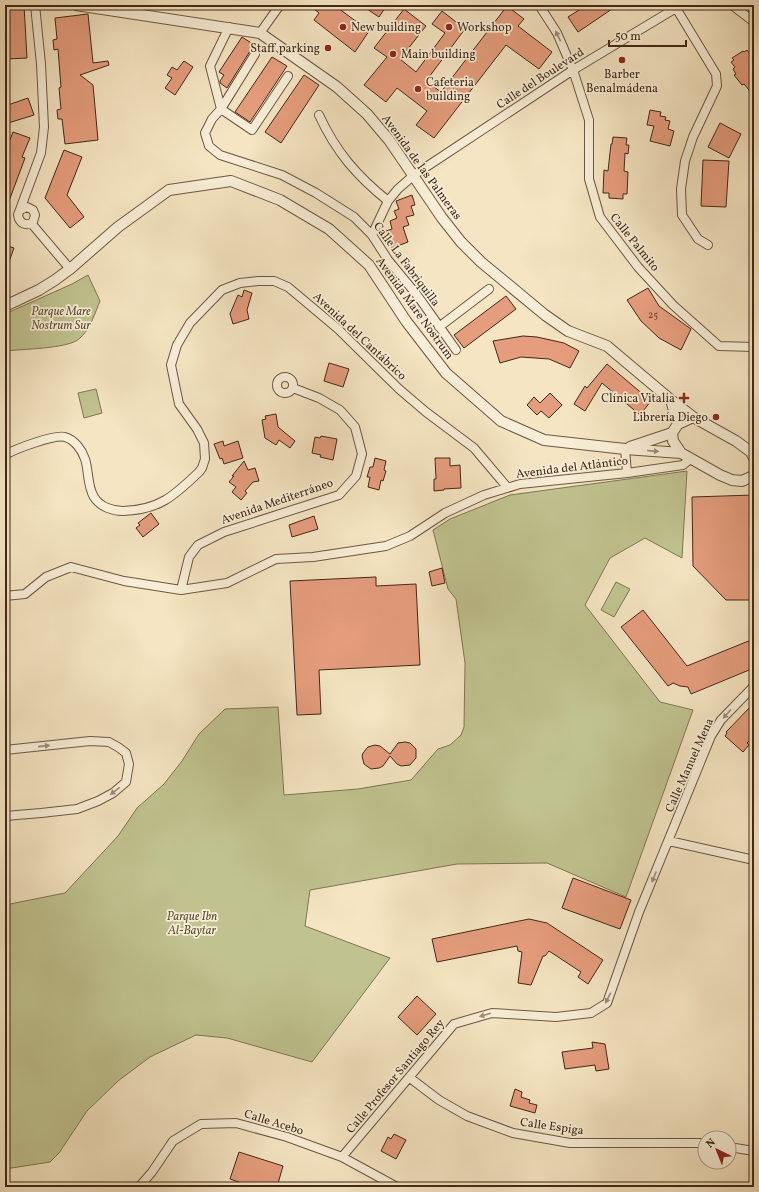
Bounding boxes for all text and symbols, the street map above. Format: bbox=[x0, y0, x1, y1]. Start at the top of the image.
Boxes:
place label: New building bbox=[351, 20, 421, 36]
place label: Workshop bbox=[457, 20, 512, 36]
marker: New building bbox=[338, 22, 348, 32]
marker: Workshop bbox=[444, 22, 454, 32]
scale bar bbox=[609, 22, 686, 48]
text: 50 m bbox=[615, 29, 641, 45]
one-way arrow bbox=[555, 31, 561, 42]
place label: Staff parking bbox=[250, 41, 320, 57]
marker: Staff parking bbox=[323, 43, 333, 53]
street label: Calle del Boulevard bbox=[494, 44, 588, 113]
place label: Main building bbox=[401, 47, 476, 63]
marker: Main building bbox=[388, 49, 398, 59]
marker: Barber Benalmádena bbox=[617, 55, 627, 65]
place label: Barber Benalmádena bbox=[586, 67, 658, 97]
place label: Cafeteria building bbox=[426, 75, 474, 105]
marker: Cafeteria building bbox=[413, 84, 423, 94]
street label: Avenida de las Palmeras bbox=[378, 112, 465, 223]
street label: Calle Palmito bbox=[606, 210, 663, 275]
street label: Calle La Fabriquilla bbox=[369, 219, 443, 310]
street label: Avenida Mare Nostrum bbox=[372, 254, 457, 363]
street label: Avenida del Cantábrico bbox=[309, 289, 409, 384]
park label: Parque Mare Nostrum Sur bbox=[31, 304, 91, 334]
house number: 25 bbox=[648, 308, 658, 322]
place label: Clínica Vitalia bbox=[601, 391, 675, 407]
marker: Clínica Vitalia bbox=[678, 392, 690, 404]
place label: Librería Diego bbox=[633, 410, 708, 426]
marker: Librería Diego bbox=[711, 412, 721, 422]
one-way arrow bbox=[647, 447, 659, 454]
street label: Avenida del Atlántico bbox=[515, 453, 629, 483]
street label: Avenida Mediterráneo bbox=[219, 475, 336, 529]
one-way arrow bbox=[722, 708, 731, 719]
street label: Calle Manuel Mena bbox=[662, 716, 718, 815]
one-way arrow bbox=[38, 743, 50, 749]
one-way arrow bbox=[109, 787, 120, 795]
one-way arrow bbox=[650, 871, 657, 883]
park label: Parque Ibn Al-Baytar bbox=[167, 909, 217, 939]
one-way arrow bbox=[604, 992, 611, 1004]
one-way arrow bbox=[479, 1012, 491, 1018]
street label: Calle Profesor Santiago Rey bbox=[343, 1016, 449, 1137]
street label: Calle Acebo bbox=[242, 1106, 305, 1140]
street label: Calle Espiga bbox=[519, 1115, 585, 1139]
north arrow bbox=[697, 1130, 737, 1170]
text: N bbox=[703, 1136, 719, 1152]

